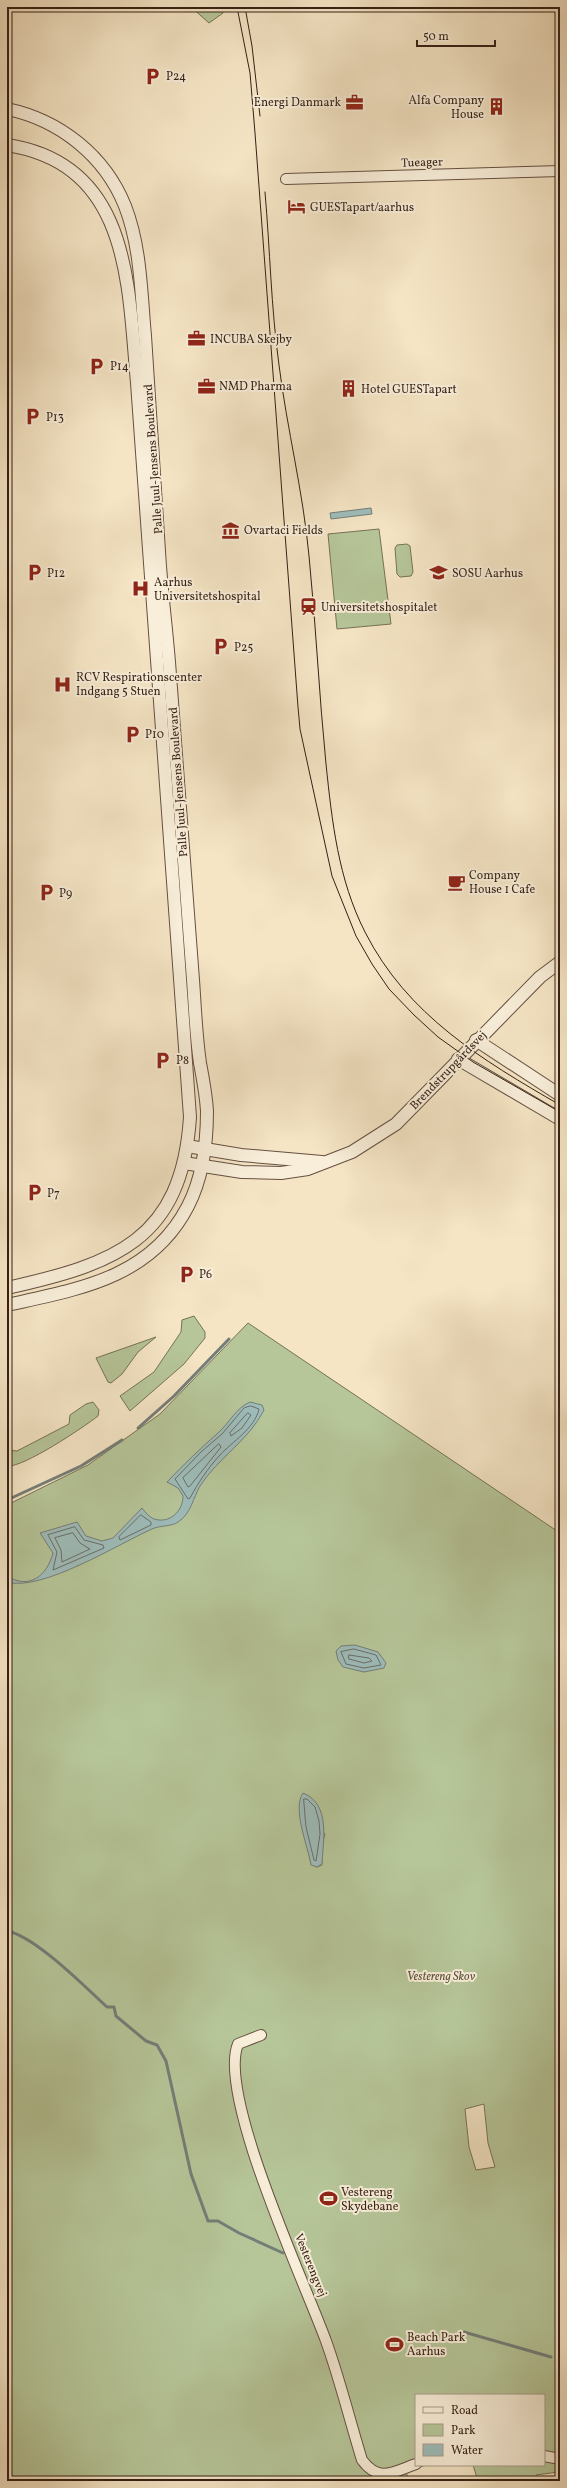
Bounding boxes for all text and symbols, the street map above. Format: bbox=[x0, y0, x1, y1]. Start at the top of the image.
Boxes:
scale bar bbox=[417, 22, 495, 48]
text: 50 m bbox=[423, 29, 449, 45]
parking icon: P24 bbox=[143, 66, 163, 86]
place label: P24 bbox=[166, 69, 186, 85]
office icon: Energi Danmark bbox=[344, 92, 364, 112]
place label: Alfa Company House bbox=[409, 93, 485, 123]
place label: Energi Danmark bbox=[254, 95, 341, 111]
building icon: Alfa Company House bbox=[487, 97, 507, 117]
street label: Tueager bbox=[401, 154, 443, 172]
hotel icon: GUESTapart/aarhus bbox=[287, 197, 307, 217]
place label: GUESTapart/aarhus bbox=[310, 200, 414, 216]
office icon: INCUBA Skejby bbox=[187, 329, 207, 349]
place label: INCUBA Skejby bbox=[210, 332, 293, 348]
parking icon: P14 bbox=[87, 356, 107, 376]
place label: P14 bbox=[110, 359, 129, 375]
office icon: NMD Pharma bbox=[196, 376, 216, 396]
place label: NMD Pharma bbox=[219, 379, 292, 395]
building icon: Hotel GUESTapart bbox=[338, 379, 358, 399]
place label: Hotel GUESTapart bbox=[361, 382, 457, 398]
street label: Palle Juul-Jensens Boulevard bbox=[141, 383, 167, 535]
parking icon: P13 bbox=[23, 407, 43, 427]
place label: P13 bbox=[46, 410, 64, 426]
museum icon: Ovartaci Fields bbox=[221, 520, 241, 540]
place label: Ovartaci Fields bbox=[244, 523, 323, 539]
parking icon: P12 bbox=[24, 563, 44, 583]
school or university icon: SOSU Aarhus bbox=[429, 563, 449, 583]
place label: P12 bbox=[47, 566, 65, 582]
place label: SOSU Aarhus bbox=[452, 566, 523, 582]
place label: Aarhus Universitetshospital bbox=[154, 575, 261, 605]
hospital icon: Aarhus Universitetshospital bbox=[131, 579, 151, 599]
station icon: Universitetshospitalet bbox=[298, 597, 318, 617]
place label: Universitetshospitalet bbox=[321, 600, 438, 616]
parking icon: P25 bbox=[211, 637, 231, 657]
place label: P25 bbox=[234, 640, 253, 656]
place label: RCV Respirationscenter Indgang 5 Stuen bbox=[76, 670, 202, 700]
hospital icon: RCV Respirationscenter Indgang 5 Stuen bbox=[53, 674, 73, 694]
street label: Palle Juul-Jensens Boulevard bbox=[166, 706, 192, 858]
parking icon: P10 bbox=[122, 724, 142, 744]
place label: P10 bbox=[145, 727, 164, 743]
place label: Company House 1 Cafe bbox=[469, 868, 535, 898]
cafe icon: Company House 1 Cafe bbox=[446, 872, 466, 892]
parking icon: P9 bbox=[36, 883, 56, 903]
place label: P9 bbox=[59, 886, 72, 902]
street label: Brendstrupgårdsvej bbox=[407, 1028, 491, 1114]
parking icon: P8 bbox=[153, 1050, 173, 1070]
place label: P8 bbox=[176, 1053, 189, 1069]
parking icon: P7 bbox=[24, 1183, 44, 1203]
place label: P7 bbox=[47, 1186, 60, 1202]
parking icon: P6 bbox=[176, 1264, 196, 1284]
place label: P6 bbox=[199, 1267, 212, 1283]
park label: Vestereng Skov bbox=[407, 1969, 476, 1985]
place label: Vestereng Skydebane bbox=[341, 2185, 399, 2215]
sports icon: Vestereng Skydebane bbox=[318, 2189, 338, 2209]
street label: Vesterengvej bbox=[290, 2231, 330, 2299]
place label: Beach Park Aarhus bbox=[407, 2330, 466, 2360]
sports icon: Beach Park Aarhus bbox=[384, 2334, 404, 2354]
legend bbox=[415, 2394, 545, 2466]
text: Road bbox=[451, 2403, 478, 2419]
text: Park bbox=[451, 2423, 476, 2439]
text: Water bbox=[451, 2443, 483, 2459]

